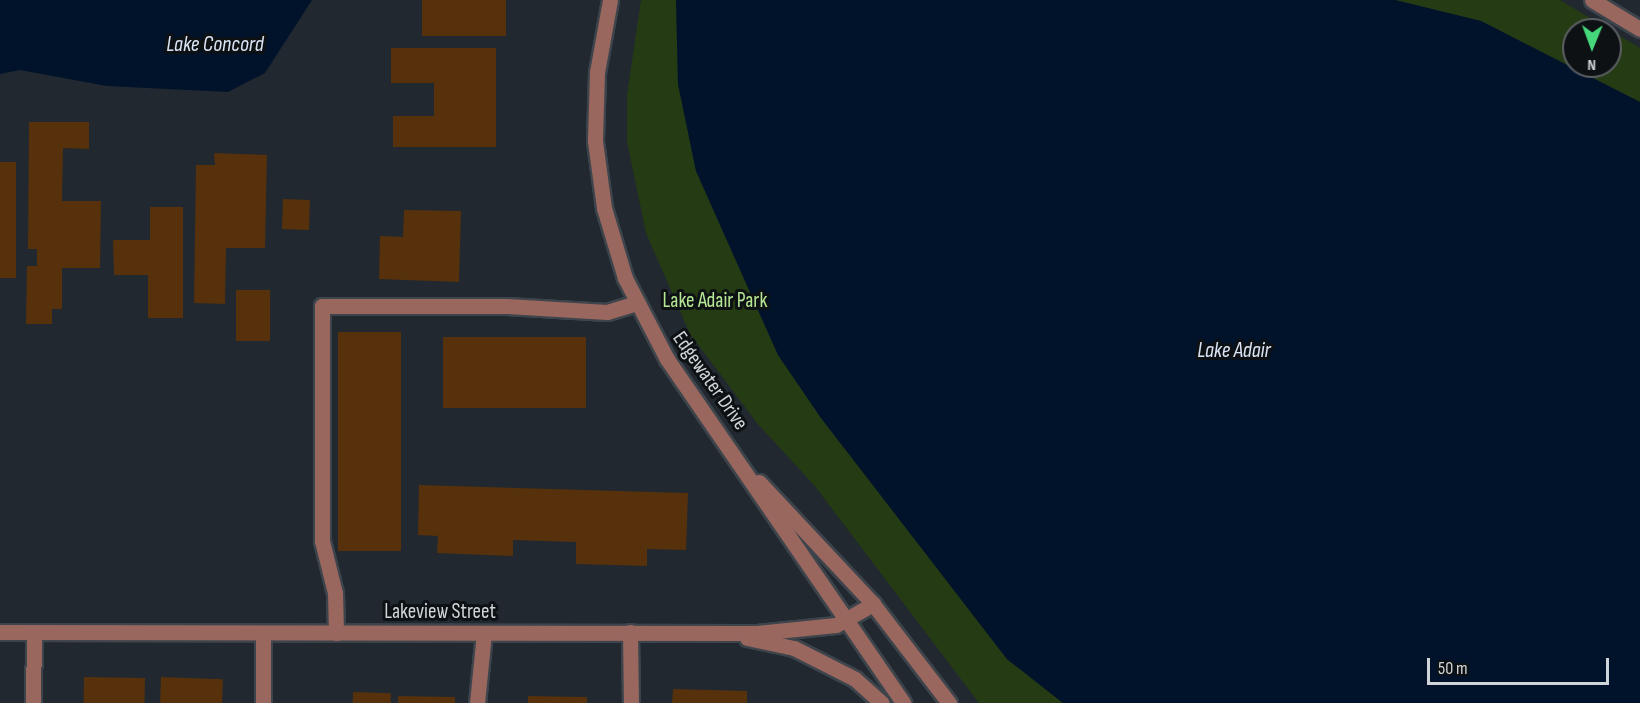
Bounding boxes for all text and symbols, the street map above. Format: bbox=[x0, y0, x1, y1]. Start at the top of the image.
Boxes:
north arrow bbox=[1562, 18, 1622, 78]
water label: Lake Concord bbox=[166, 32, 264, 58]
text: N bbox=[1587, 55, 1596, 74]
park label: Lake Adair Park bbox=[663, 288, 767, 314]
street label: Edgewater Drive bbox=[667, 327, 753, 435]
water label: Lake Adair bbox=[1197, 338, 1271, 364]
street label: Lakeview Street bbox=[384, 599, 496, 625]
scale bar bbox=[1430, 646, 1612, 684]
text: 50 m bbox=[1438, 658, 1468, 679]

